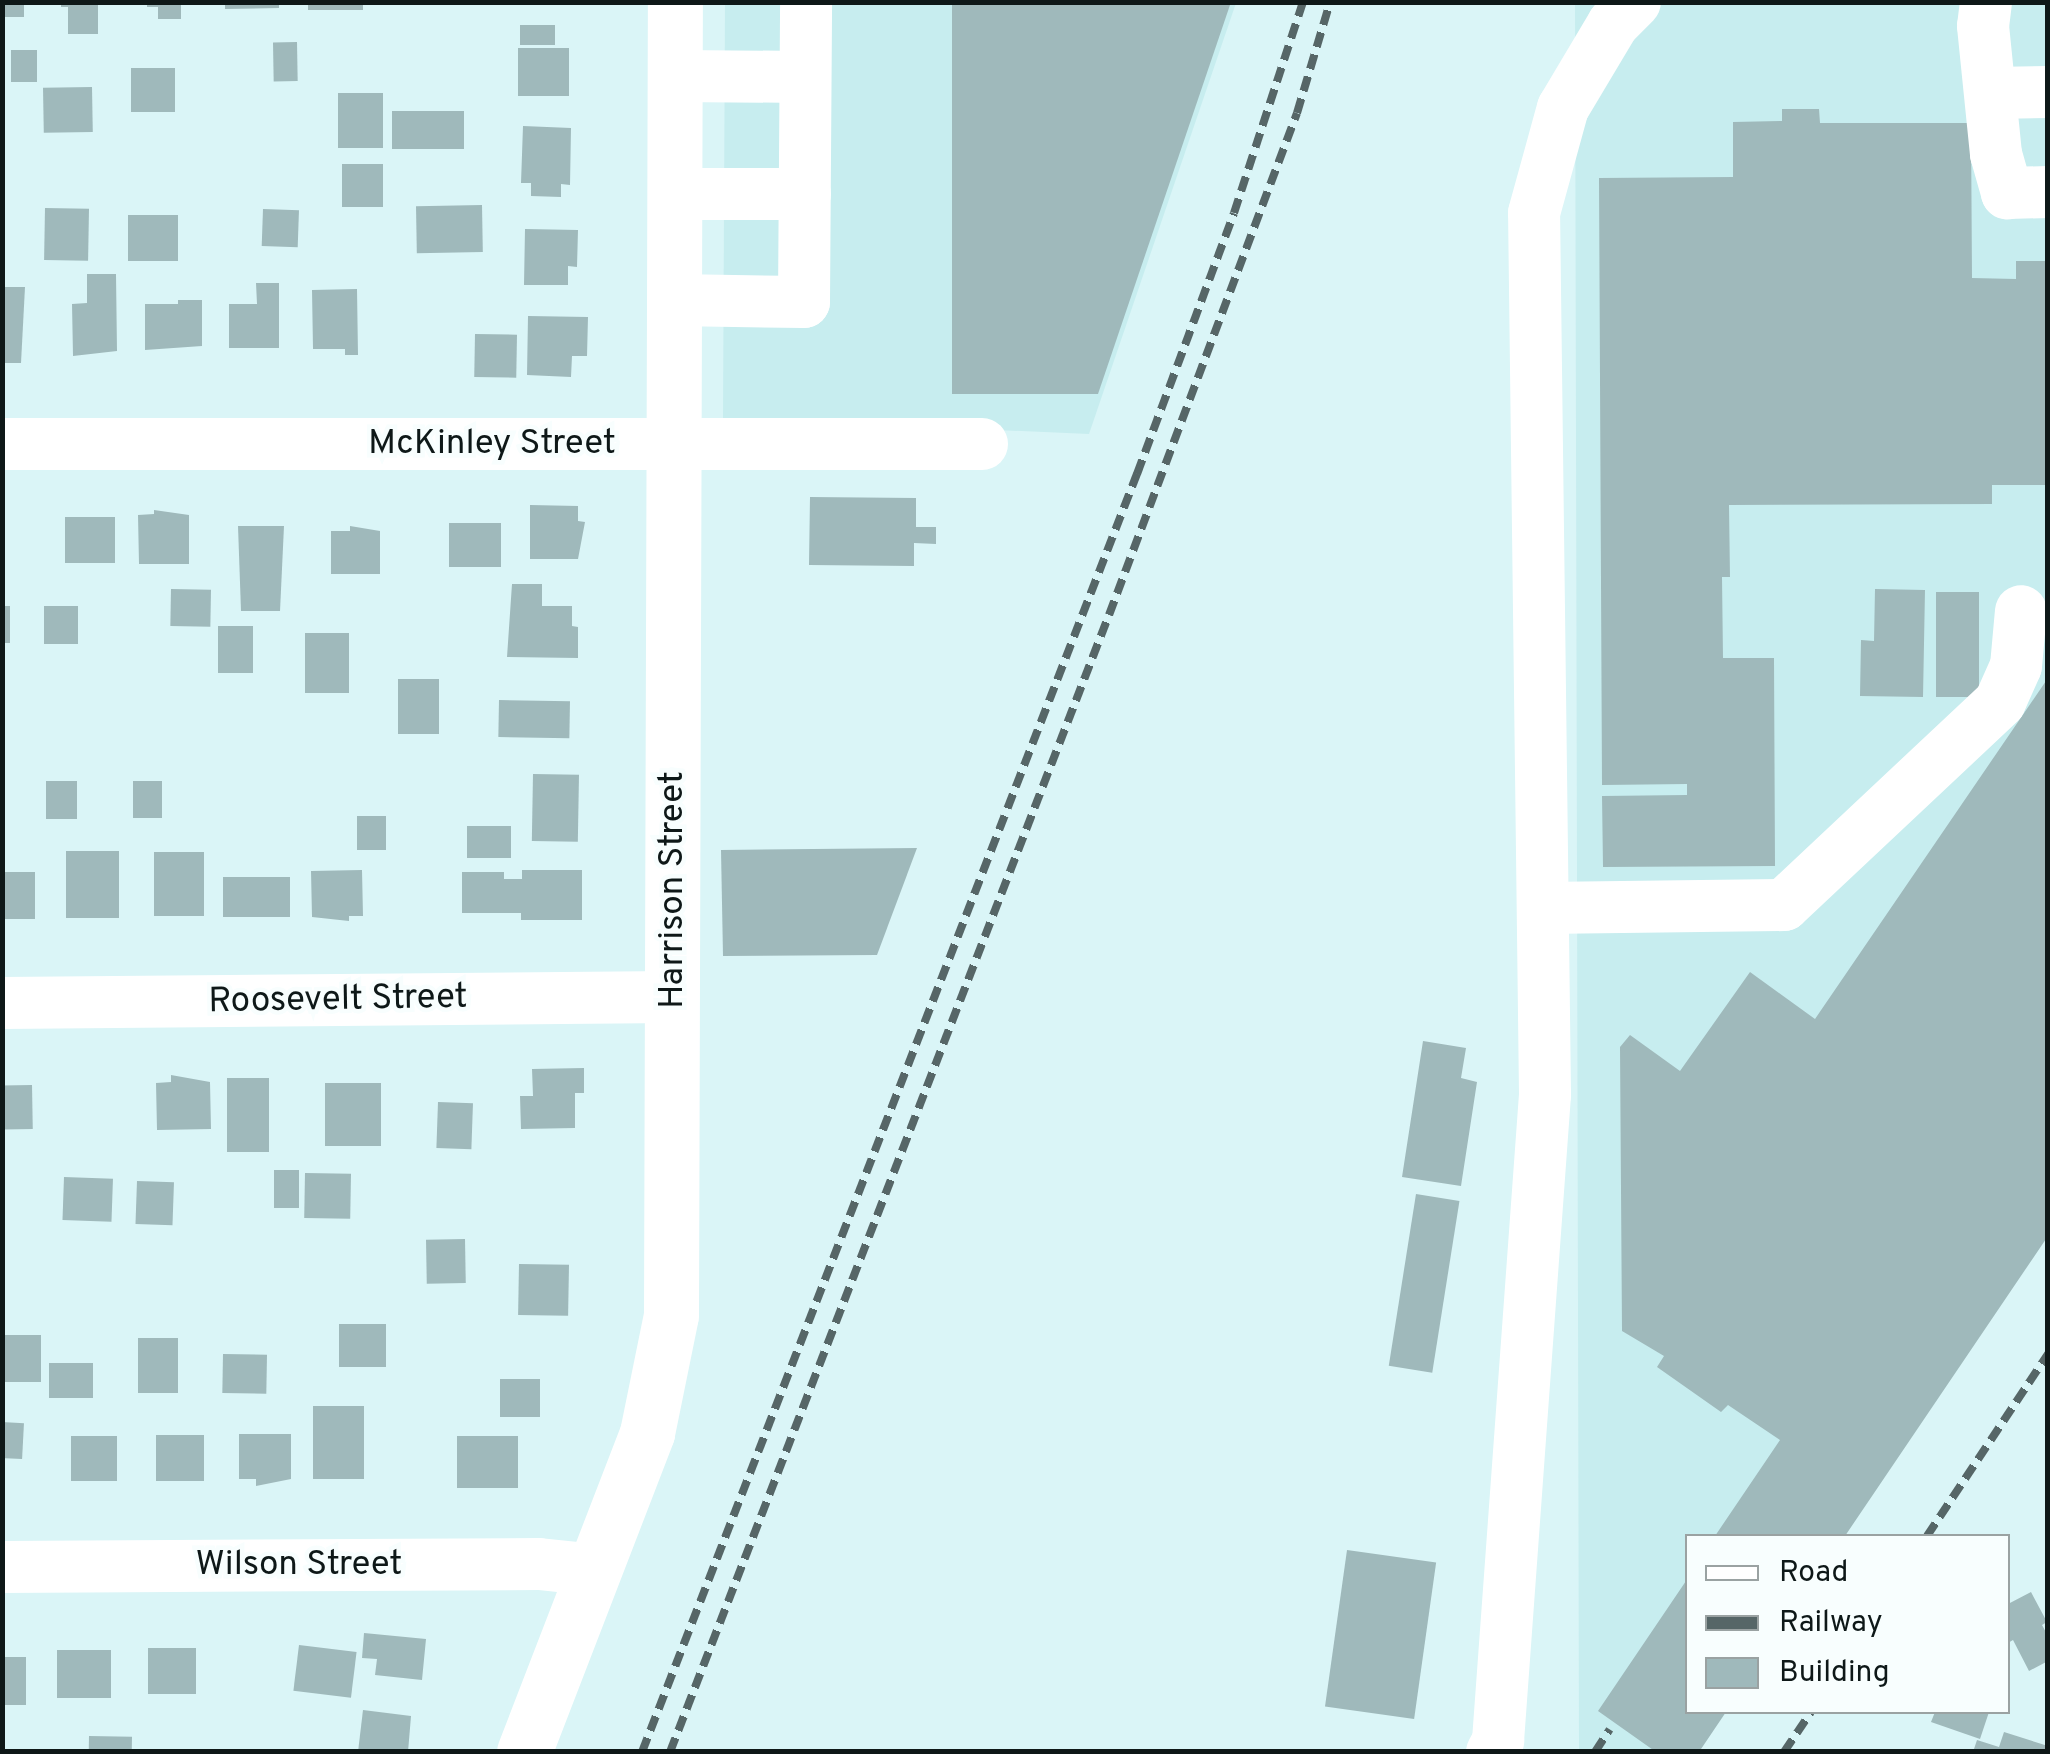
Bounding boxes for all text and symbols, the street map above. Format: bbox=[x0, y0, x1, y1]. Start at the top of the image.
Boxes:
street label: McKinley Street bbox=[368, 423, 616, 465]
street label: Harrison Street bbox=[652, 771, 694, 1009]
street label: Roosevelt Street bbox=[208, 977, 468, 1023]
legend bbox=[1685, 1534, 2010, 1714]
street label: Wilson Street bbox=[195, 1544, 403, 1586]
text: Road bbox=[1779, 1555, 1848, 1592]
text: Railway bbox=[1779, 1605, 1883, 1642]
text: Building bbox=[1779, 1655, 1890, 1692]

